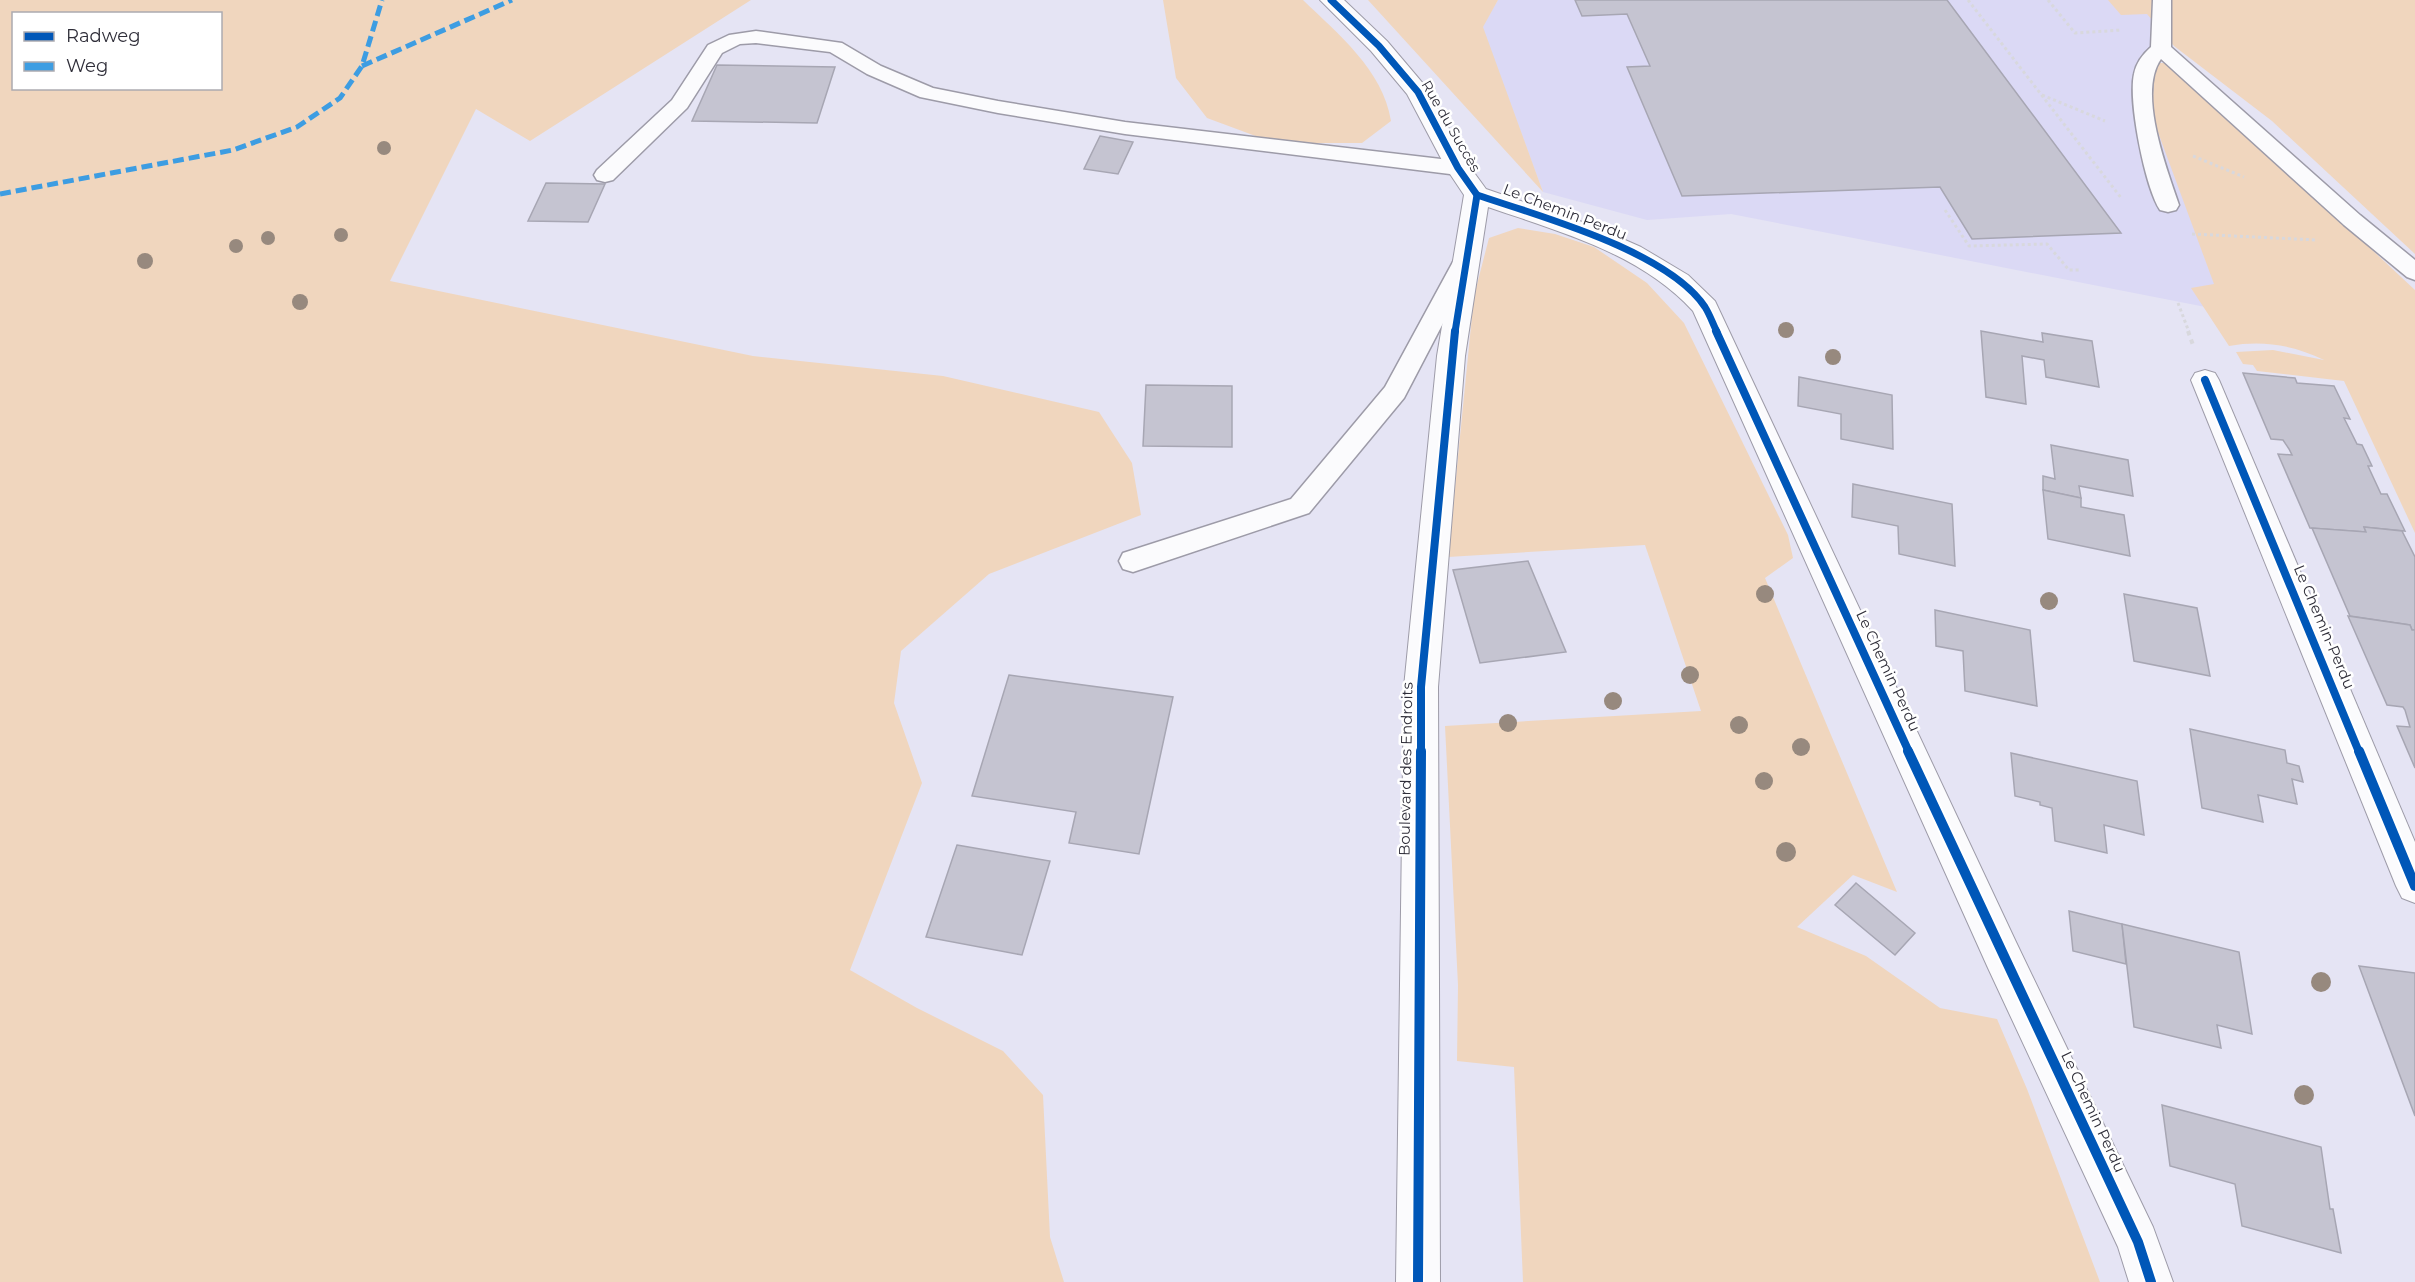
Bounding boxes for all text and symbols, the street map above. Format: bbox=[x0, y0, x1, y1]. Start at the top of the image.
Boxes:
legend bbox=[12, 12, 222, 90]
text: Radweg bbox=[66, 25, 141, 47]
text: Weg bbox=[66, 55, 108, 77]
street label: Rue du Succès bbox=[1417, 77, 1485, 175]
street label: Le Chemin Perdu bbox=[1500, 179, 1630, 244]
street label: Le Chemin-Perdu bbox=[2290, 562, 2359, 692]
street label: Le Chemin Perdu bbox=[1852, 607, 1925, 734]
street label: Boulevard des Endroits bbox=[1394, 682, 1417, 856]
street label: Le Chemin Perdu bbox=[2057, 1048, 2130, 1175]

